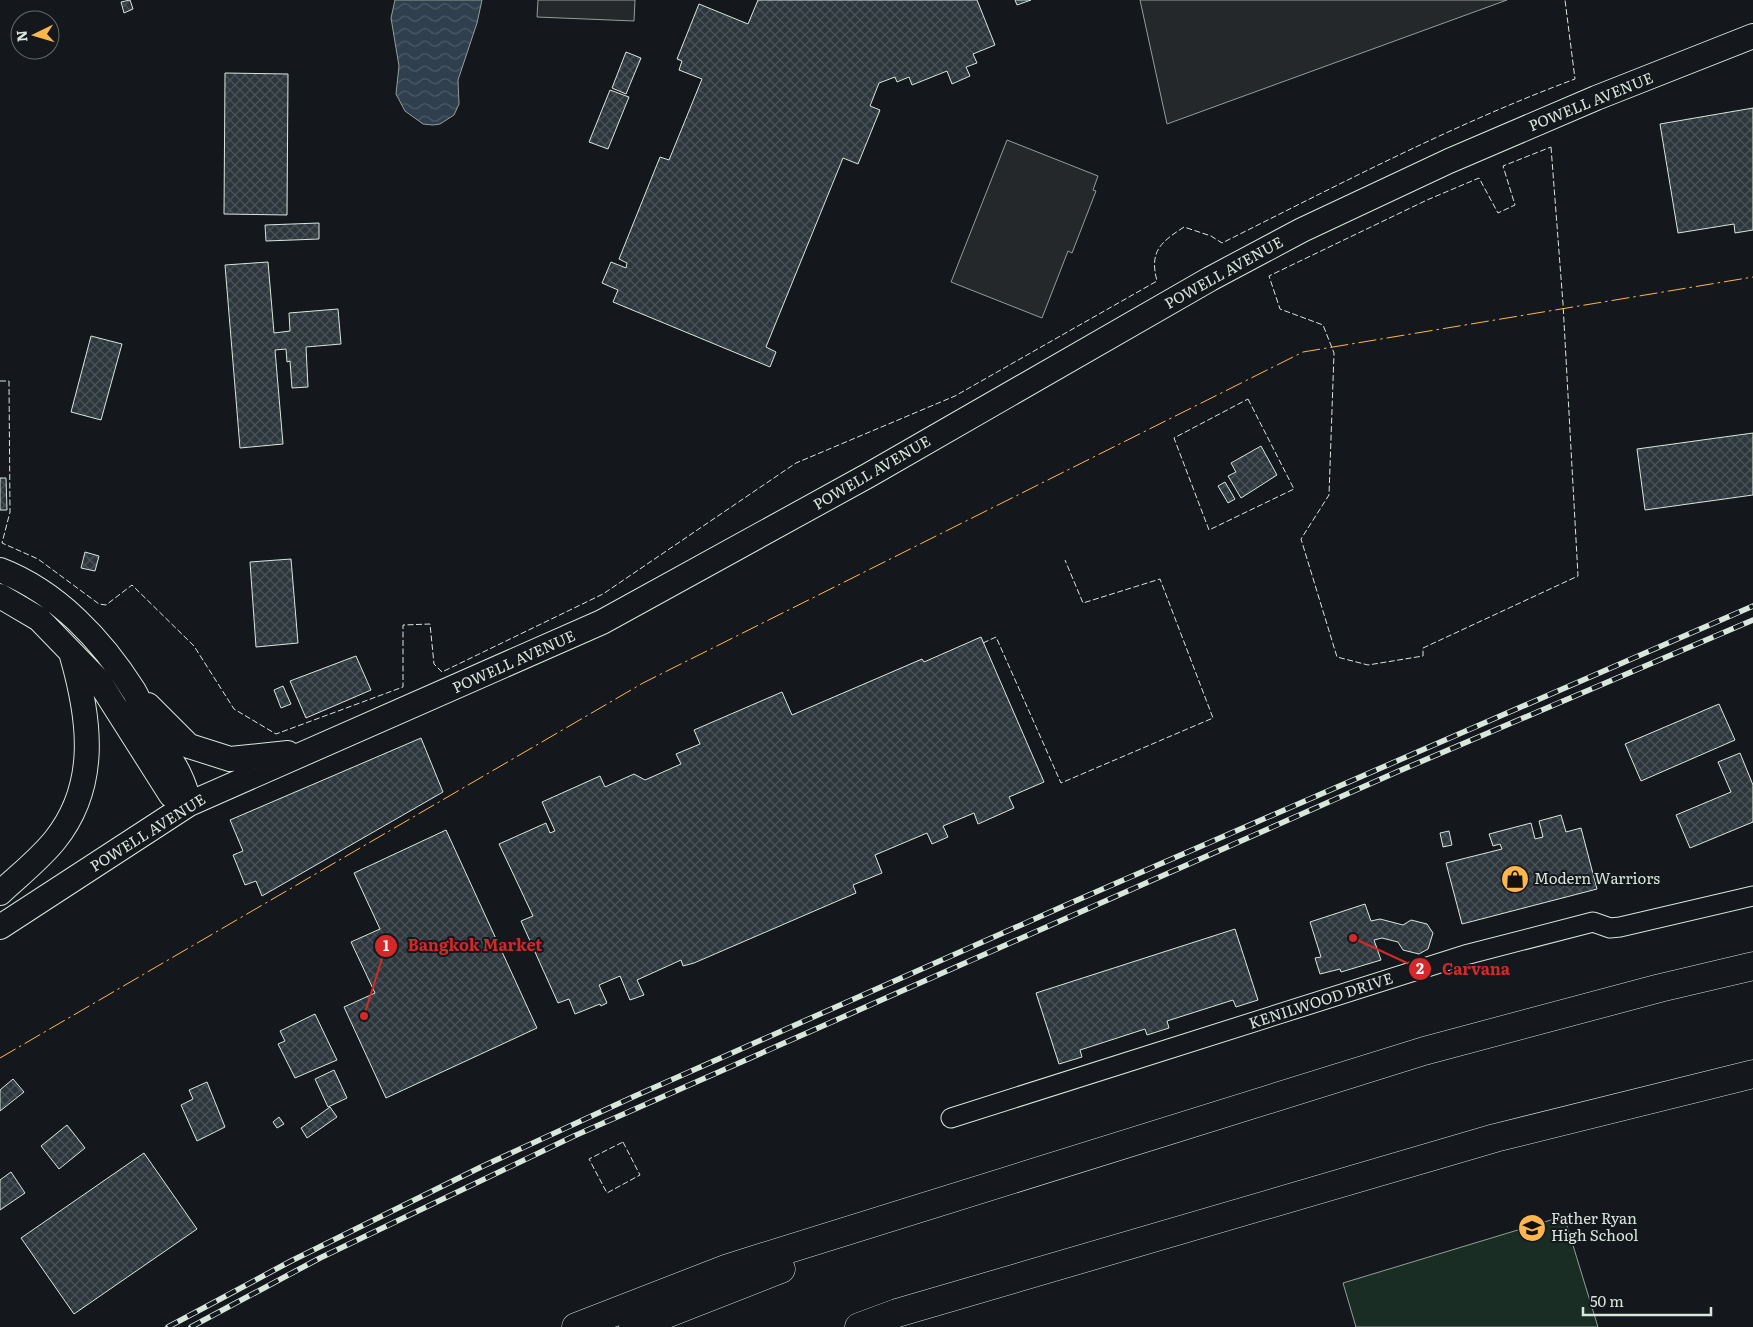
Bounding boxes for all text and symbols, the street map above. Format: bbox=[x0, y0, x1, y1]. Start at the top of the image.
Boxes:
north arrow bbox=[10, 10, 60, 60]
text: N bbox=[11, 29, 32, 43]
street label: POWELL AVENUE bbox=[1525, 65, 1656, 136]
street label: POWELL AVENUE bbox=[1160, 230, 1287, 314]
street label: POWELL AVENUE bbox=[808, 429, 934, 515]
street label: POWELL AVENUE bbox=[448, 623, 579, 698]
street label: POWELL AVENUE bbox=[85, 787, 209, 877]
shop icon: Modern Warriors bbox=[1500, 864, 1530, 894]
place label: Modern Warriors bbox=[1534, 866, 1660, 889]
callout: Bangkok Market bbox=[373, 930, 553, 961]
text: Bangkok Market bbox=[408, 932, 542, 956]
text: 1 bbox=[383, 933, 389, 956]
callout: Carvana bbox=[1407, 954, 1520, 985]
text: 2 bbox=[1416, 956, 1424, 979]
text: Carvana bbox=[1442, 956, 1511, 980]
street label: KENILWOOD DRIVE bbox=[1246, 965, 1396, 1034]
place label: Father Ryan High School bbox=[1551, 1206, 1638, 1246]
school or university icon: Father Ryan High School bbox=[1517, 1213, 1547, 1243]
scale bar bbox=[1583, 1284, 1710, 1316]
text: 50 m bbox=[1590, 1289, 1624, 1312]

